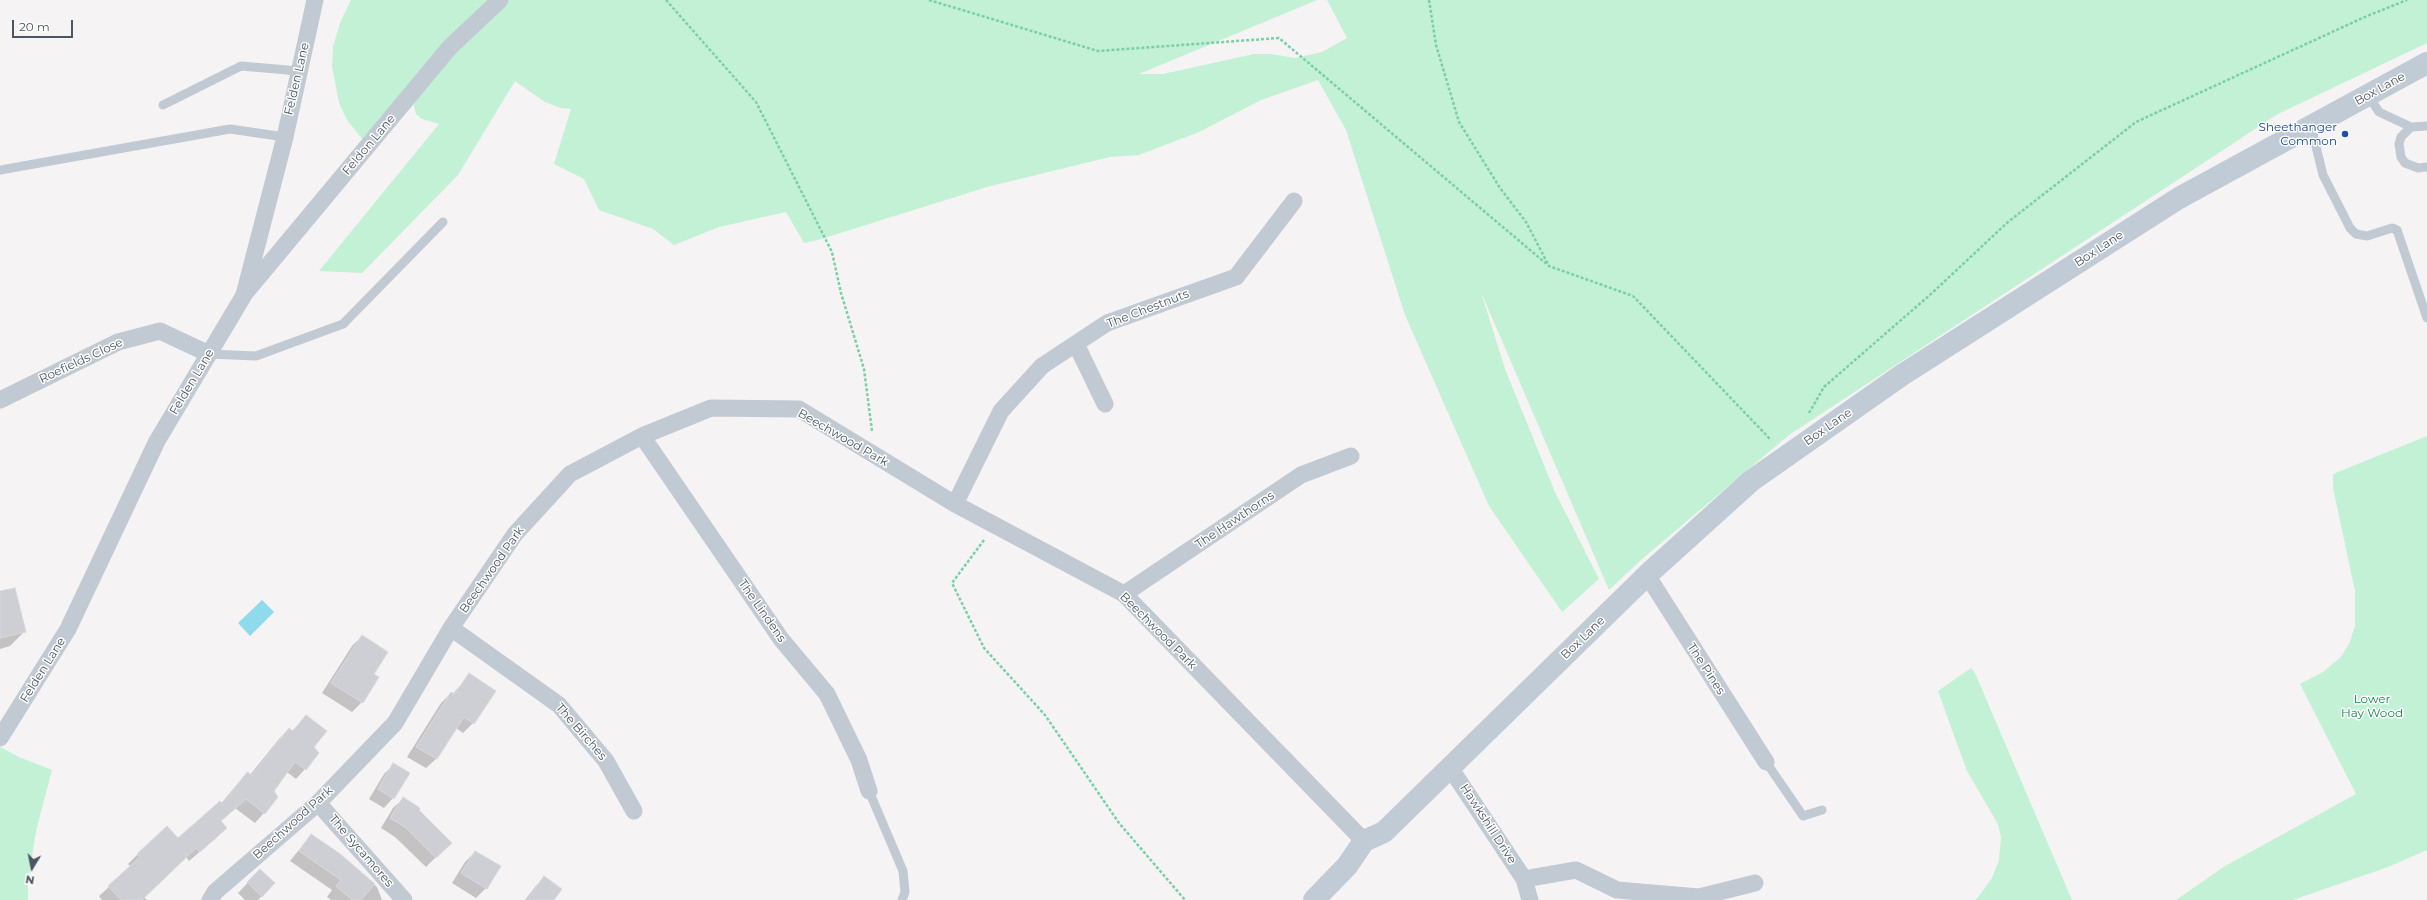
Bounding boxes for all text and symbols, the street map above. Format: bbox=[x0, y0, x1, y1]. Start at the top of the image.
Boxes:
scale bar bbox=[14, 12, 75, 38]
text: 20 m bbox=[19, 19, 50, 34]
street label: Felden Lane bbox=[282, 41, 312, 117]
street label: Box Lane bbox=[2352, 69, 2408, 109]
street label: Feldon Lane bbox=[340, 112, 398, 178]
place label: Sheethanger Common bbox=[2259, 120, 2337, 148]
marker: Sheethanger Common bbox=[2340, 129, 2350, 139]
street label: Box Lane bbox=[2072, 228, 2126, 270]
street label: The Chestnuts bbox=[1105, 287, 1191, 331]
street label: Roefields Close bbox=[37, 335, 125, 387]
street label: Felden Lane bbox=[167, 347, 217, 417]
street label: Box Lane bbox=[1801, 405, 1855, 449]
street label: Beechwood Park bbox=[795, 406, 891, 470]
street label: The Hawthorns bbox=[1193, 488, 1277, 552]
street label: Beechwood Park bbox=[457, 524, 527, 616]
street label: The Lindens bbox=[735, 577, 789, 645]
street label: Beechwood Park bbox=[1117, 590, 1199, 672]
street label: Box Lane bbox=[1558, 614, 1608, 662]
street label: Felden Lane bbox=[17, 635, 69, 705]
street label: The Pines bbox=[1684, 641, 1728, 697]
park label: Lower Hay Wood bbox=[2341, 692, 2403, 720]
street label: The Birches bbox=[553, 701, 609, 763]
street label: Hawkshill Drive bbox=[1457, 781, 1519, 867]
street label: Beechwood Park bbox=[250, 783, 336, 863]
street label: The Sycamores bbox=[326, 812, 396, 890]
north arrow bbox=[12, 848, 52, 888]
text: N bbox=[24, 872, 36, 887]

